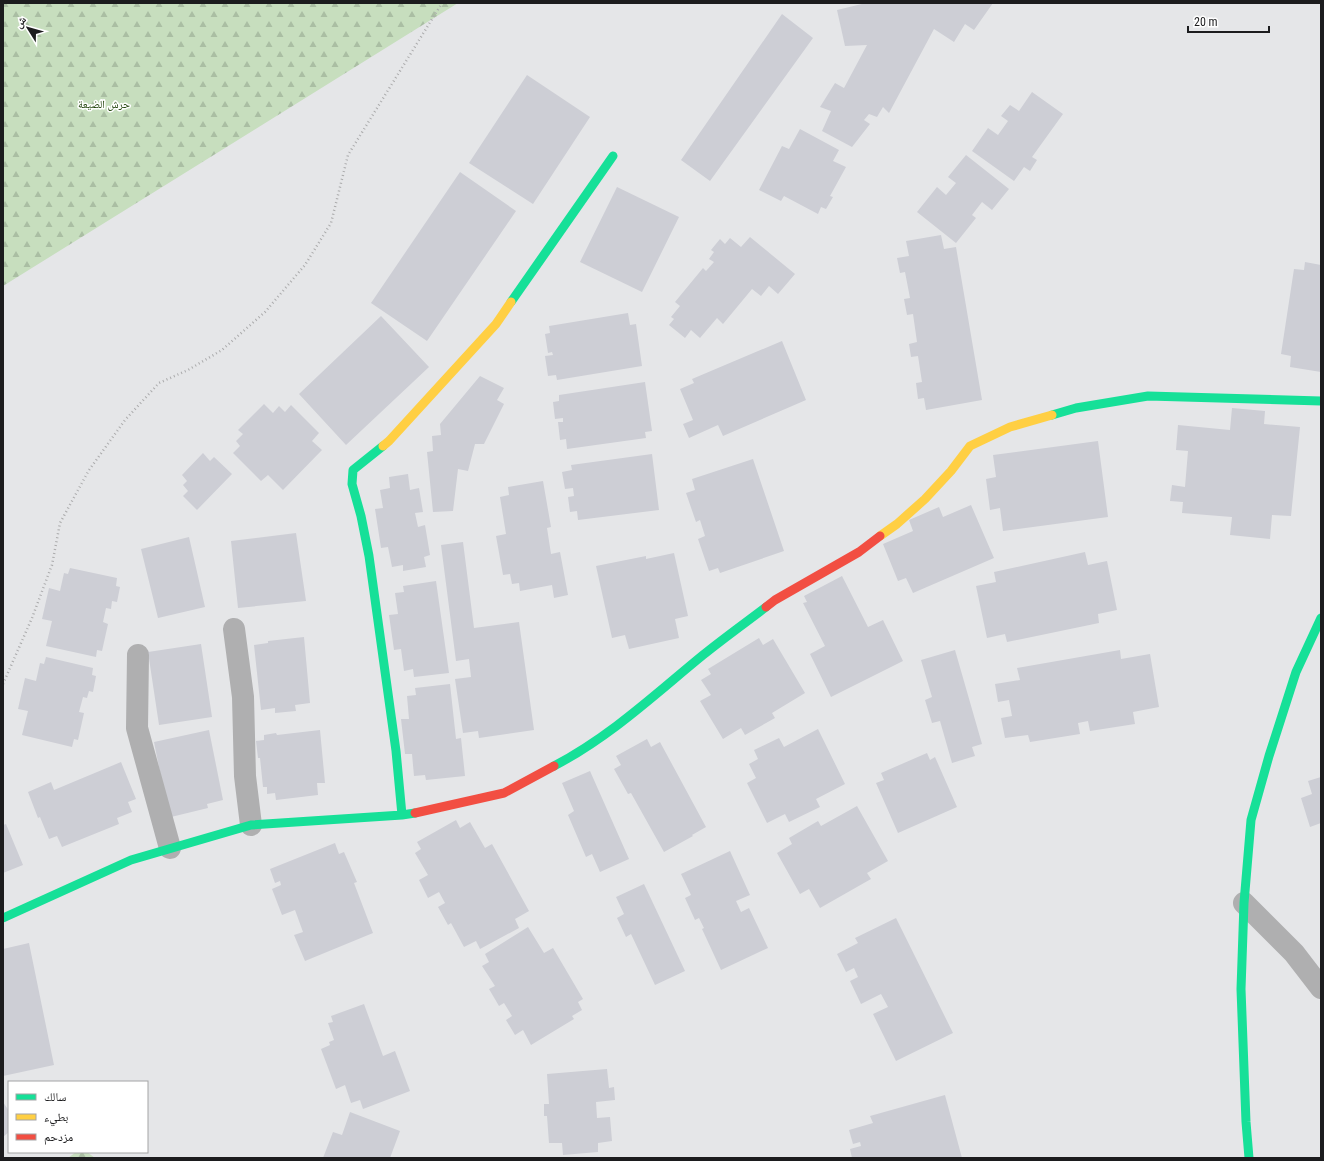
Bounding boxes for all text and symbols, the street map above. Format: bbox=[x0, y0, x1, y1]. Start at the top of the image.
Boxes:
north arrow bbox=[8, 8, 48, 48]
scale bar bbox=[1188, 8, 1269, 34]
text: ش bbox=[12, 13, 30, 31]
text: 20 m bbox=[1194, 15, 1218, 29]
park label: حرش الضيعة bbox=[78, 98, 130, 111]
legend bbox=[8, 1081, 148, 1153]
text: سالك bbox=[44, 1090, 66, 1104]
text: بطيء bbox=[44, 1110, 68, 1127]
text: مزدحم bbox=[44, 1130, 73, 1145]

